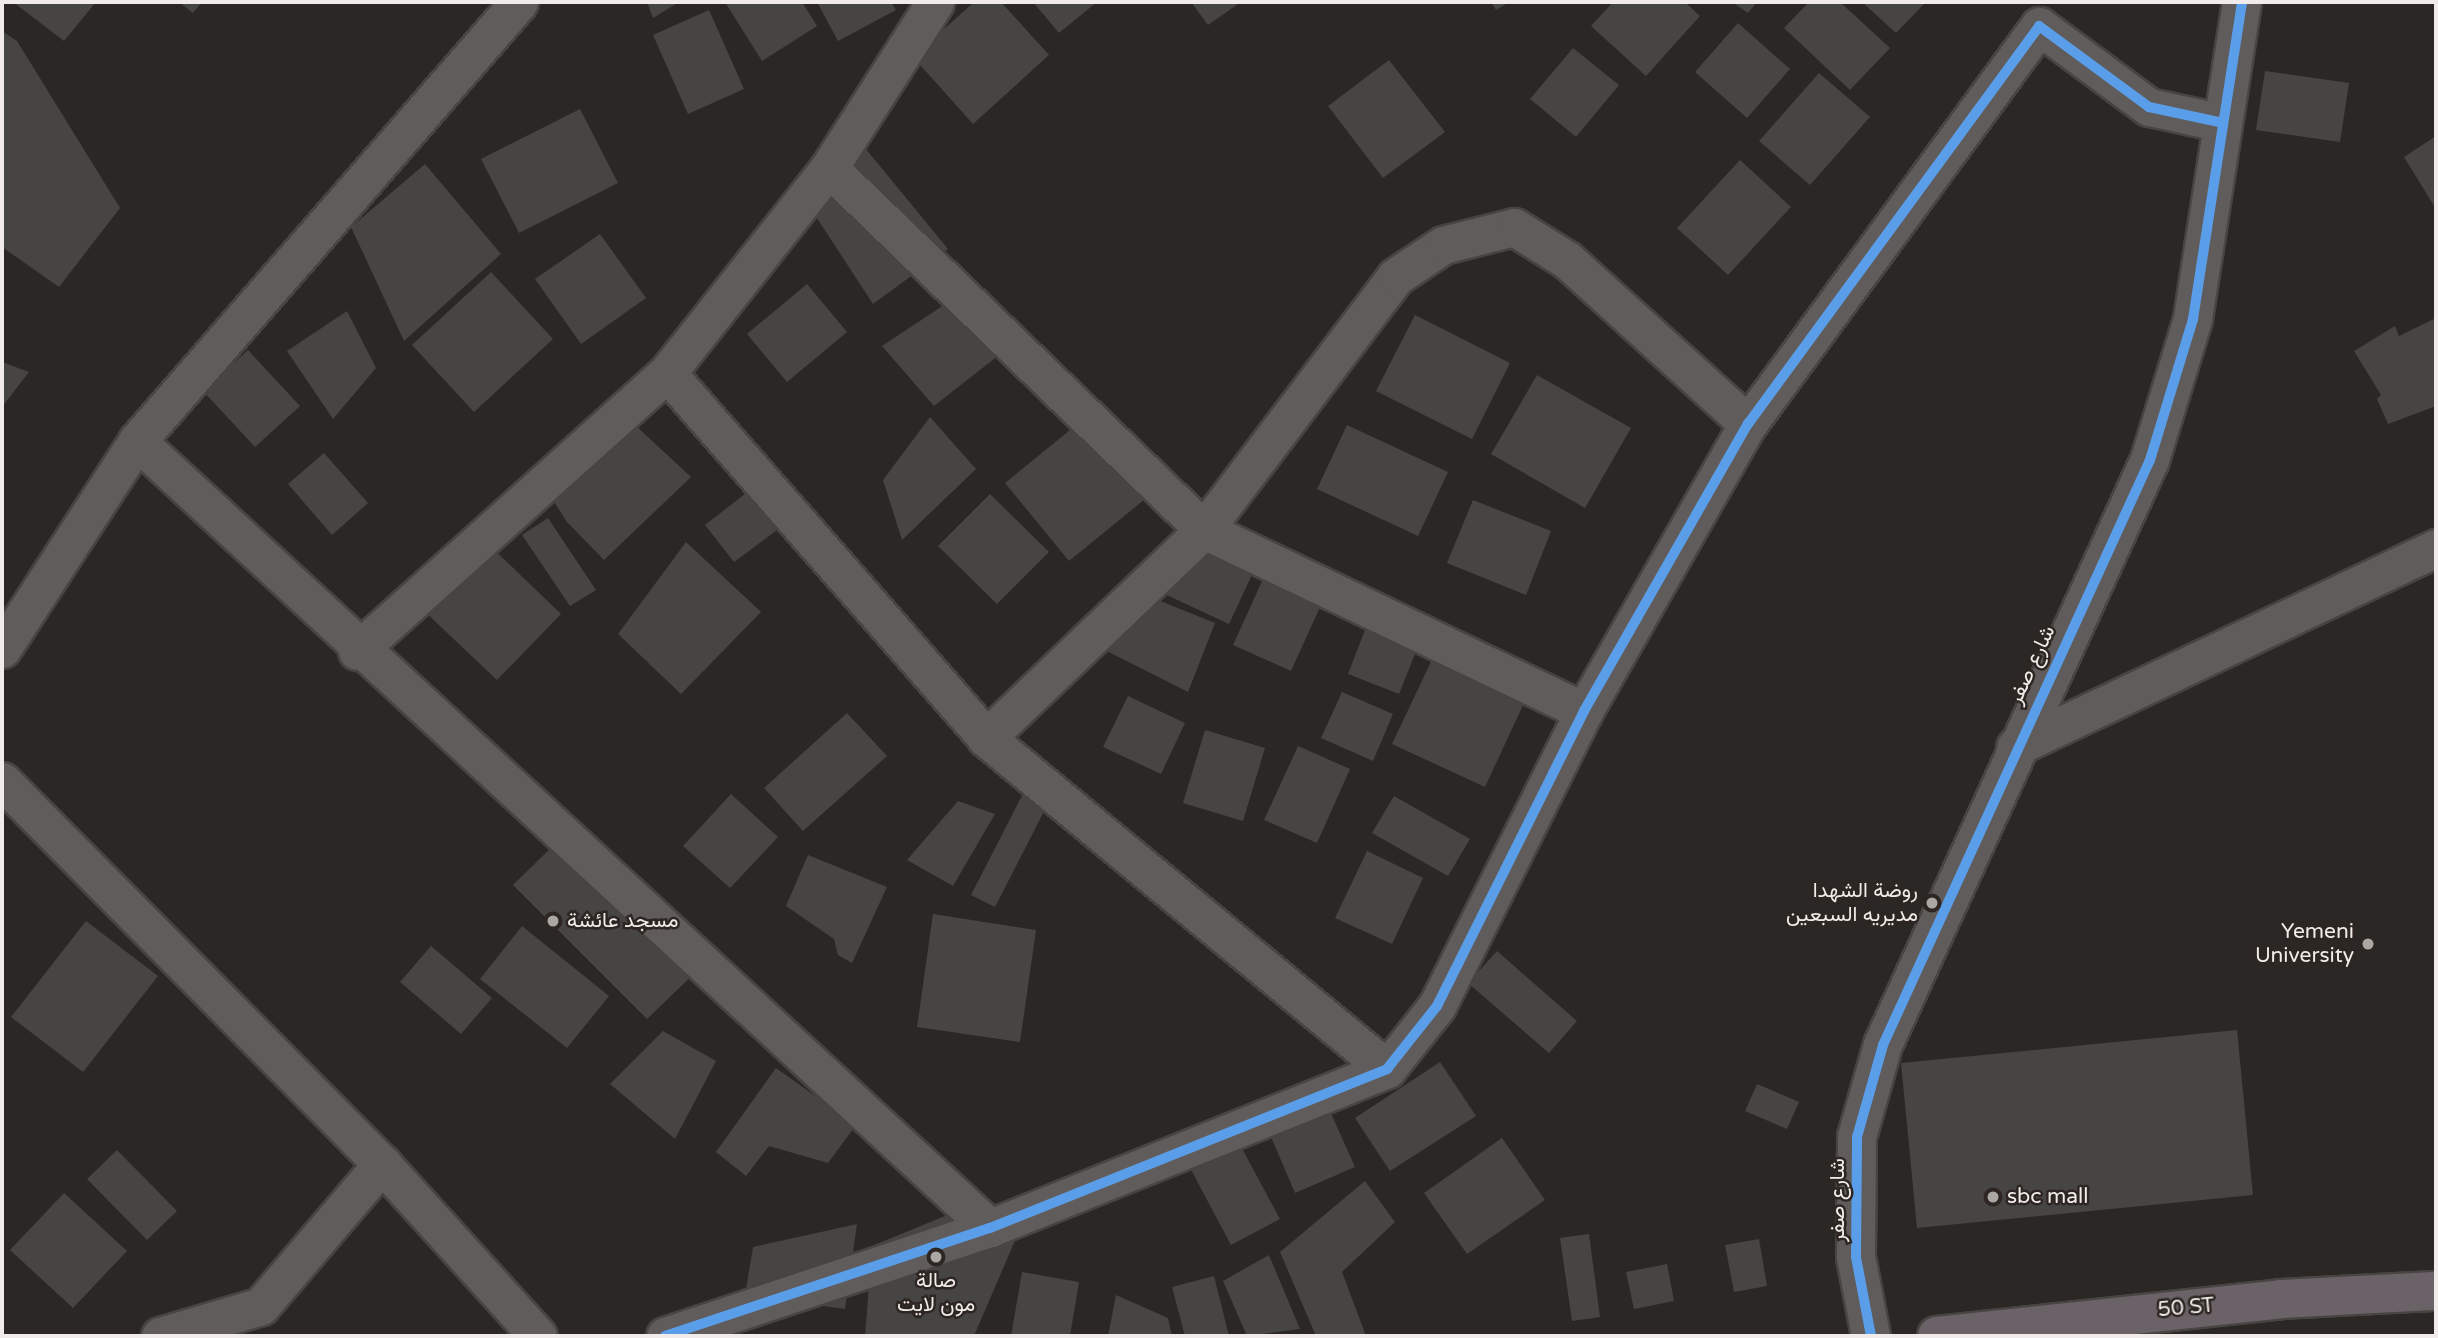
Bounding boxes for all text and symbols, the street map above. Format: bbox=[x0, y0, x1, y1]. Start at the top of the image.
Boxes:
street label: شارع صفر bbox=[2003, 622, 2061, 708]
place label: روضة الشهدا مديريه السبعين bbox=[1786, 878, 1918, 928]
marker: روضة الشهدا مديريه السبعين bbox=[1924, 895, 1940, 911]
place label: مسجد عائشة bbox=[567, 908, 678, 934]
marker: مسجد عائشة bbox=[545, 913, 561, 929]
place label: Yemeni University bbox=[2255, 919, 2354, 969]
marker: Yemeni University bbox=[2360, 936, 2376, 952]
street label: شارع صفر bbox=[1825, 1158, 1851, 1242]
place label: sbc mall bbox=[2007, 1184, 2089, 1210]
marker: sbc mall bbox=[1985, 1189, 2001, 1205]
marker: صالة مون لايت bbox=[928, 1249, 944, 1265]
place label: صالة مون لايت bbox=[897, 1268, 975, 1318]
street label: 50 ST bbox=[2157, 1293, 2215, 1323]

